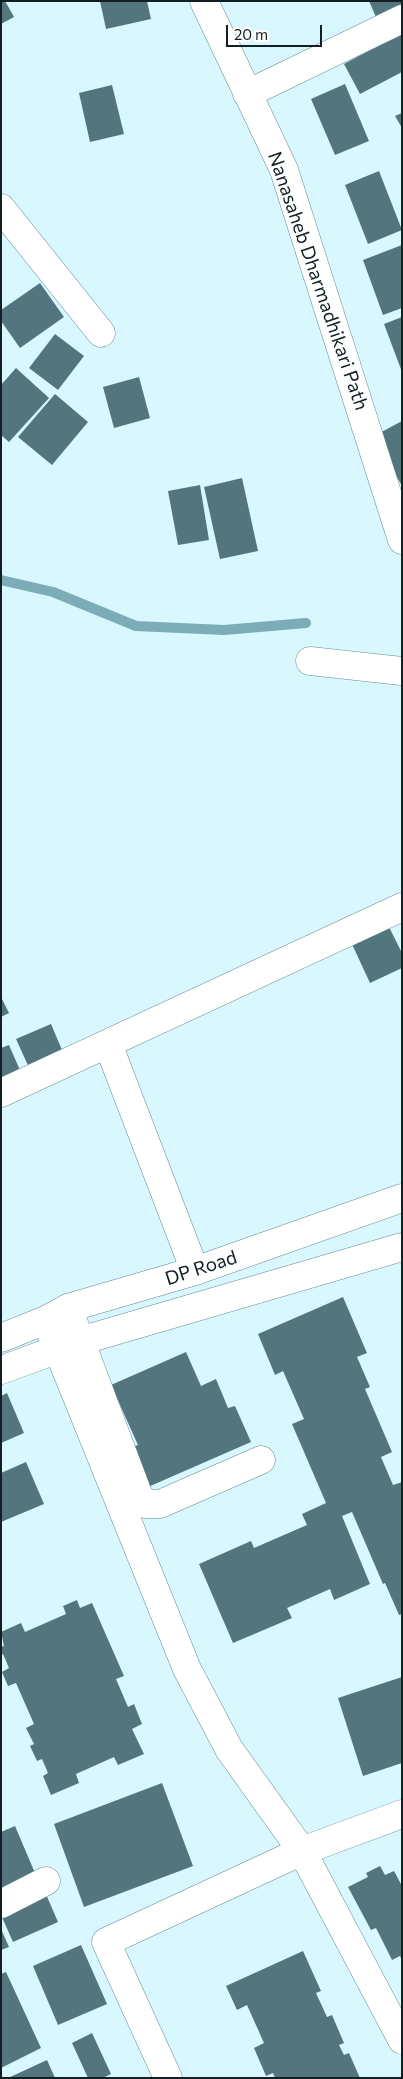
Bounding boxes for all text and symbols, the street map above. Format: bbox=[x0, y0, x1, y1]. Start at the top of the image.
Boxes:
scale bar bbox=[228, 15, 324, 47]
text: 20 m bbox=[234, 25, 268, 43]
street label: Nanasaheb Dharmadhikari Path bbox=[263, 149, 373, 413]
street label: DP Road bbox=[162, 1246, 240, 1290]

